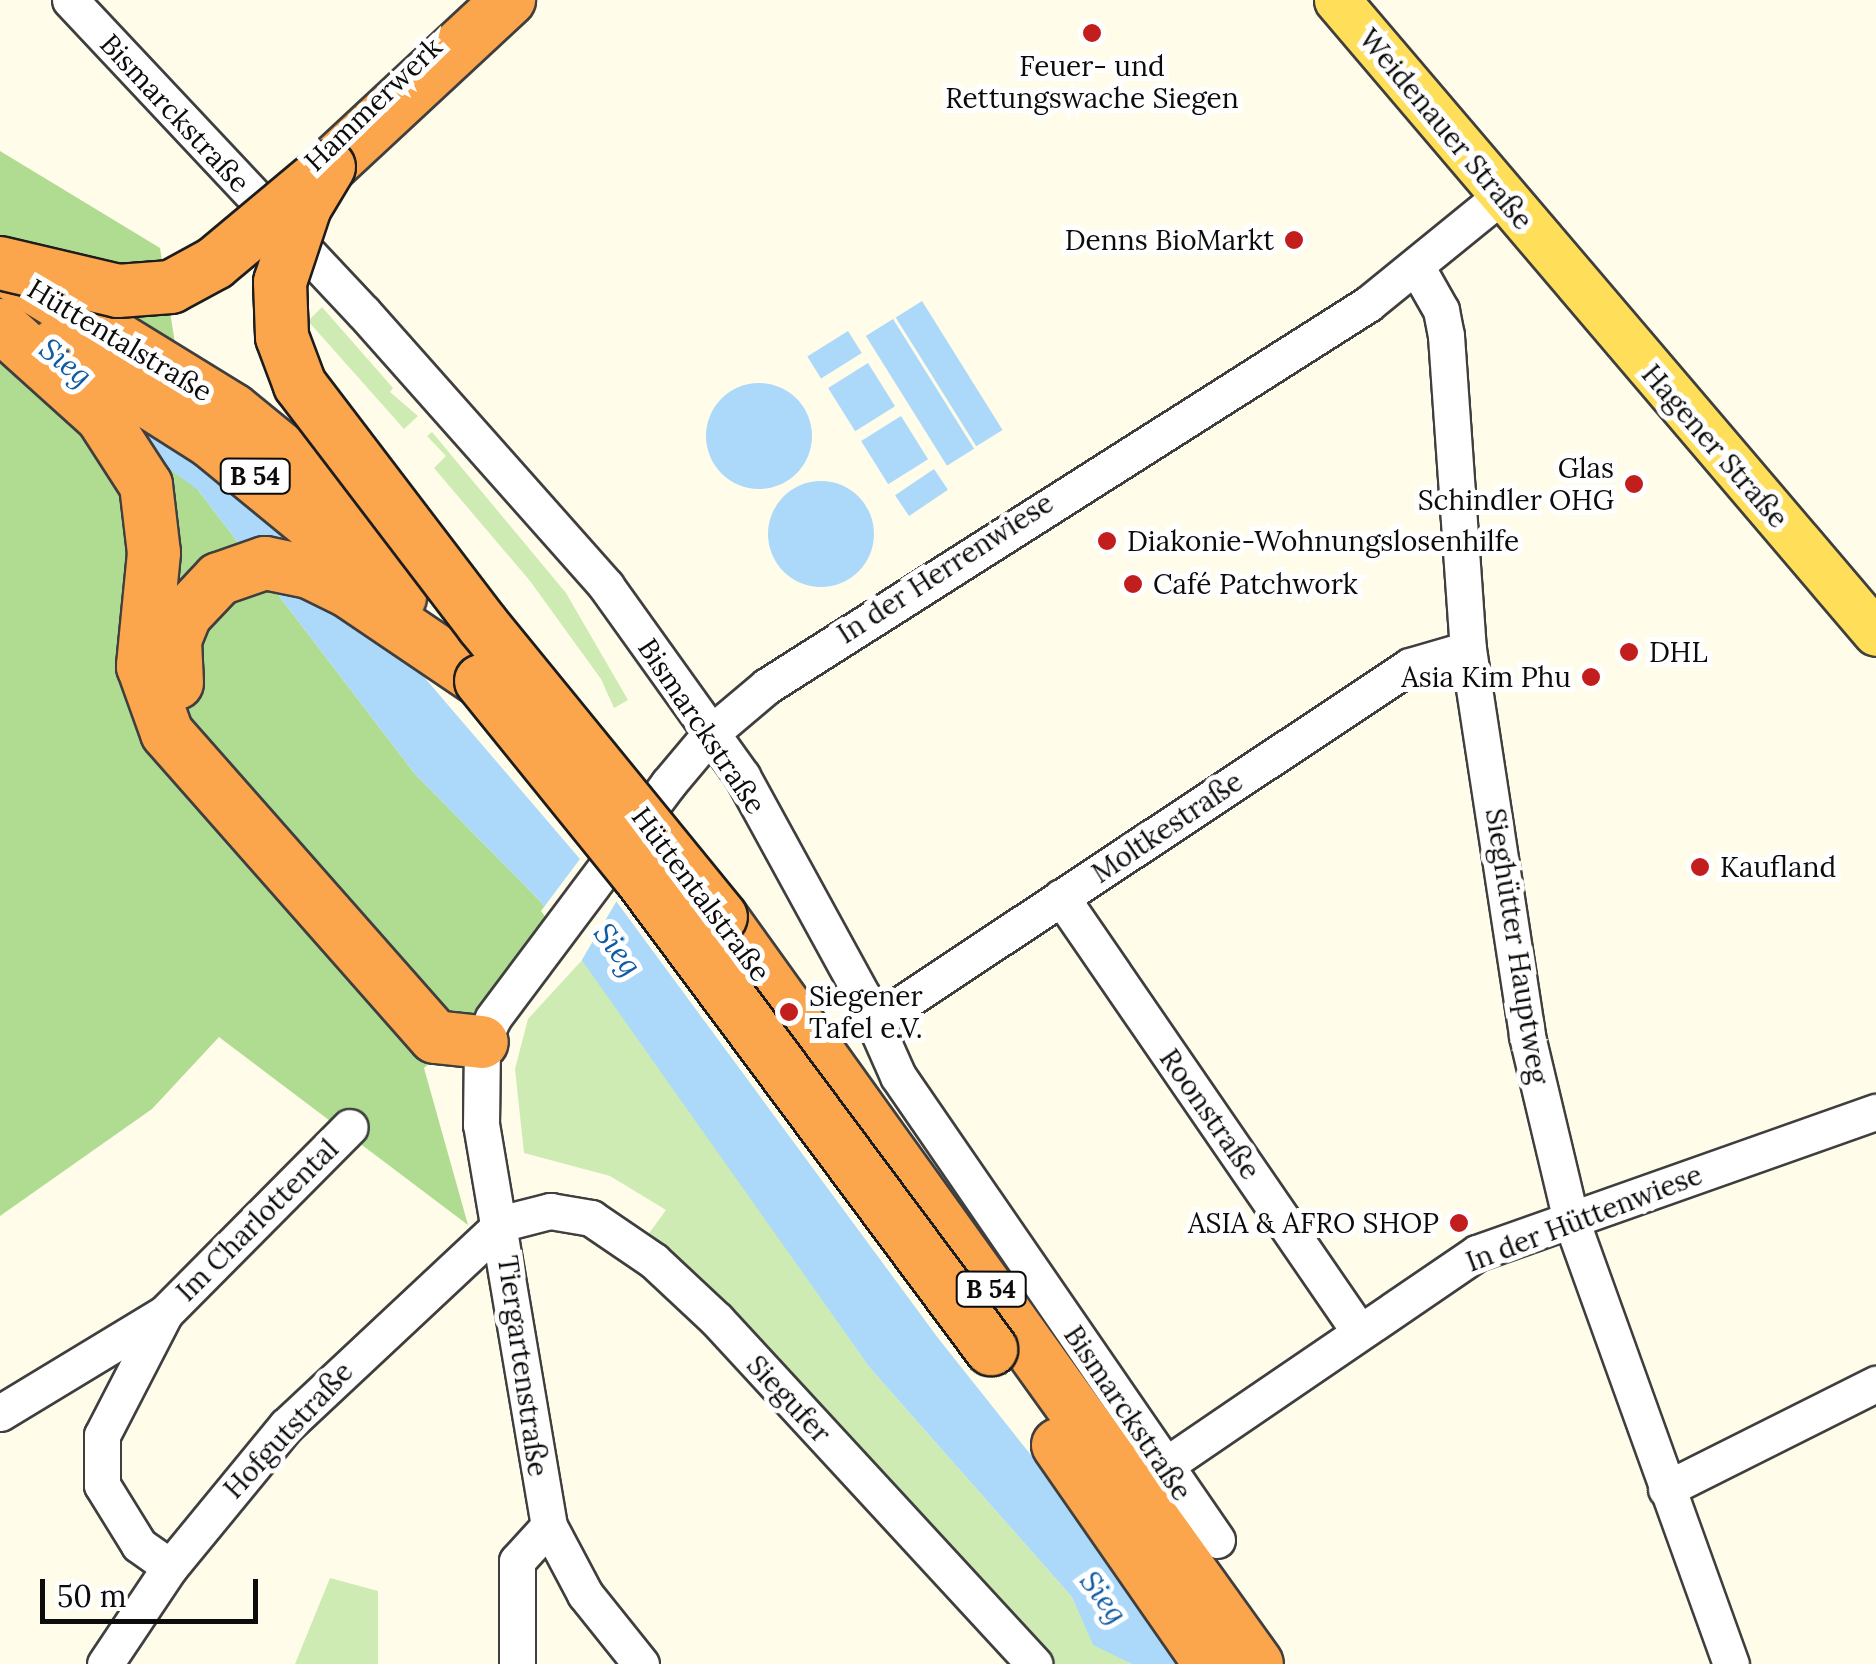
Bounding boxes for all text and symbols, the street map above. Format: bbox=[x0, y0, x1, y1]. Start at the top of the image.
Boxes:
marker: Feuer- und Rettungswache Siegen bbox=[1081, 22, 1103, 44]
street label: Weidenauer Straße bbox=[1352, 22, 1540, 236]
street label: Bismarckstraße bbox=[93, 27, 257, 199]
street label: Hammerwerk bbox=[297, 30, 449, 178]
place label: Feuer- und Rettungswache Siegen bbox=[945, 49, 1239, 115]
place label: Denns BioMarkt bbox=[1065, 223, 1274, 257]
marker: Denns BioMarkt bbox=[1283, 229, 1305, 251]
street label: Hüttentalstraße bbox=[22, 272, 218, 408]
water label: Sieg bbox=[33, 330, 99, 394]
street label: Hagener Straße bbox=[1635, 357, 1795, 535]
place label: Glas Schindler OHG bbox=[1418, 451, 1614, 517]
road number: B 54 bbox=[218, 456, 292, 496]
marker: Glas Schindler OHG bbox=[1623, 473, 1645, 495]
street label: In der Herrenwiese bbox=[831, 486, 1059, 650]
place label: Diakonie-Wohnungslosenhilfe bbox=[1127, 524, 1519, 558]
marker: Diakonie-Wohnungslosenhilfe bbox=[1096, 530, 1118, 552]
place label: Café Patchwork bbox=[1153, 567, 1358, 601]
marker: Café Patchwork bbox=[1122, 573, 1144, 595]
street label: Bismarckstraße bbox=[631, 632, 773, 820]
place label: DHL bbox=[1649, 635, 1708, 669]
marker: DHL bbox=[1618, 641, 1640, 663]
place label: Asia Kim Phu bbox=[1401, 660, 1571, 694]
marker: Asia Kim Phu bbox=[1580, 666, 1602, 688]
street label: Moltkestraße bbox=[1085, 764, 1249, 890]
street label: Hüttentalstraße bbox=[625, 800, 777, 988]
street label: Sieghütter Hauptweg bbox=[1479, 806, 1555, 1086]
place label: Kaufland bbox=[1720, 850, 1836, 884]
marker: Kaufland bbox=[1689, 856, 1711, 878]
water label: Sieg bbox=[587, 916, 649, 982]
place label: Siegener Tafel e.V. bbox=[809, 979, 923, 1045]
marker: Siegener Tafel e.V. bbox=[778, 1001, 800, 1023]
street label: Roonstraße bbox=[1153, 1042, 1267, 1186]
street label: Im Charlottental bbox=[169, 1132, 345, 1308]
street label: In der Hüttenwiese bbox=[1461, 1157, 1707, 1279]
place label: ASIA & AFRO SHOP bbox=[1188, 1206, 1439, 1240]
marker: ASIA & AFRO SHOP bbox=[1448, 1212, 1470, 1234]
street label: Tiergartenstraße bbox=[491, 1253, 555, 1479]
road number: B 54 bbox=[954, 1269, 1028, 1309]
street label: Bismarckstraße bbox=[1057, 1319, 1199, 1507]
street label: Siegufer bbox=[740, 1348, 838, 1450]
street label: Hofgutstraße bbox=[216, 1355, 360, 1505]
scale bar bbox=[45, 1559, 262, 1621]
water label: Sieg bbox=[1073, 1564, 1135, 1630]
text: 50 m bbox=[57, 1577, 127, 1615]

